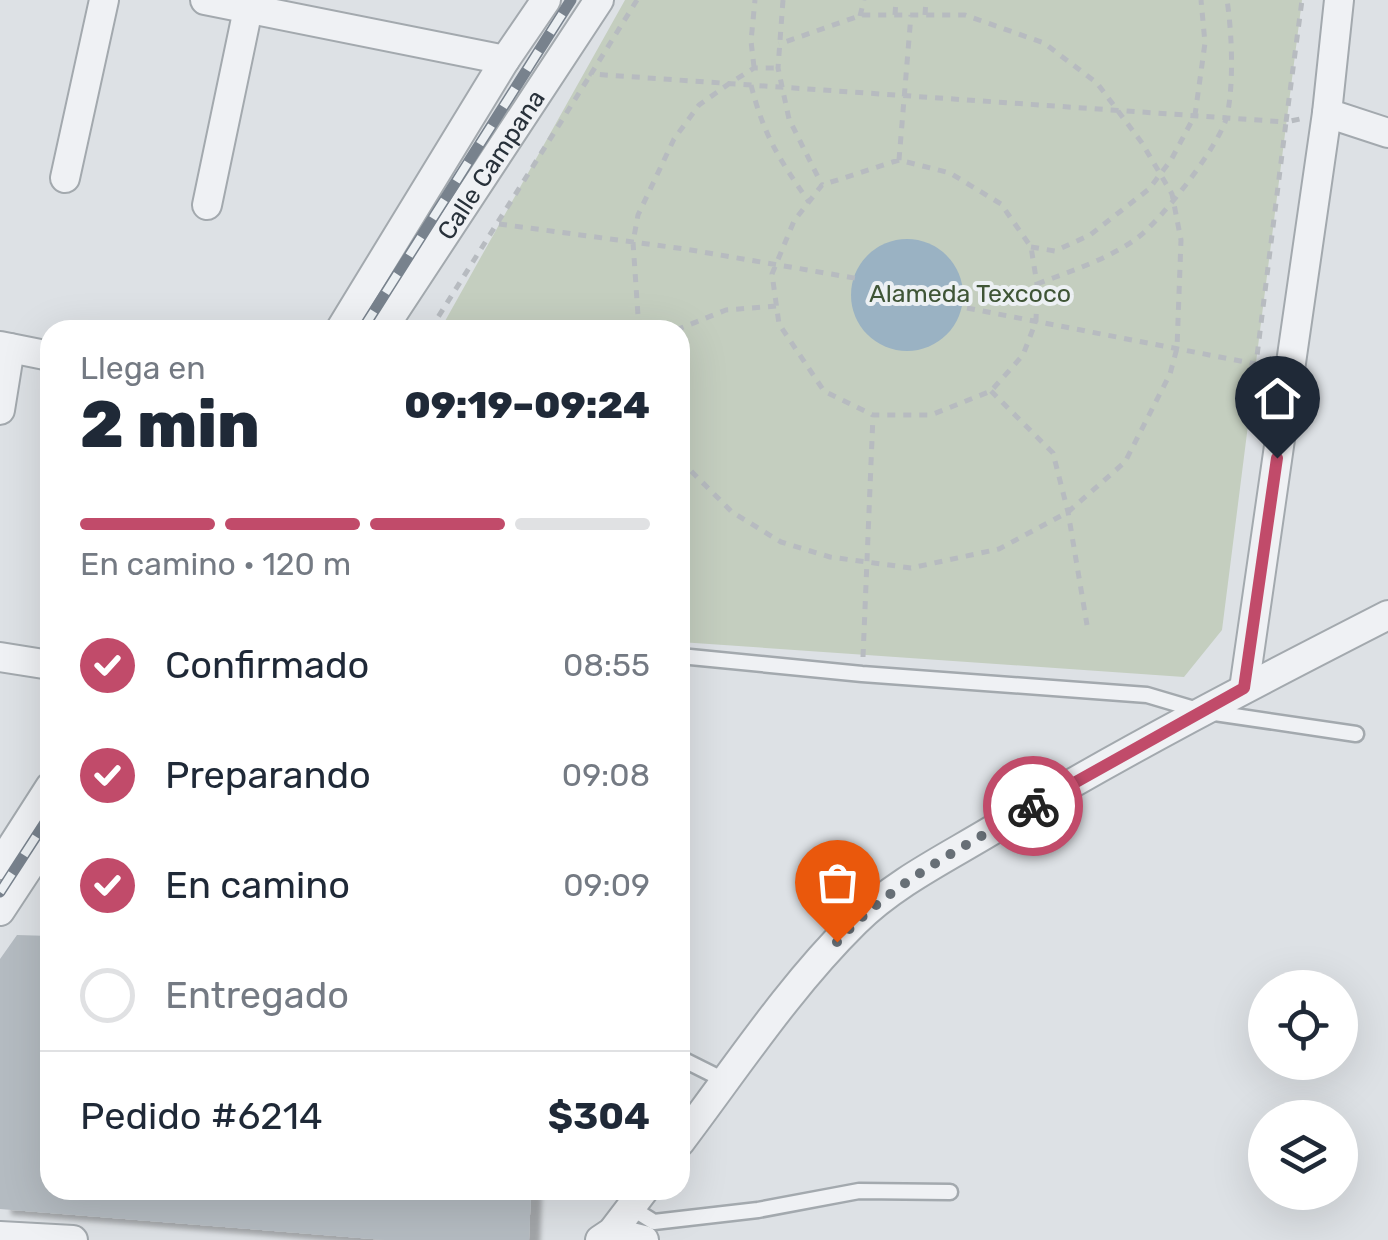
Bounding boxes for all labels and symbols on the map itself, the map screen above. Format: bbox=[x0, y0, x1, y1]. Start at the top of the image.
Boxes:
street label: Calle Campana bbox=[431, 84, 550, 245]
park label: Alameda Texcoco bbox=[869, 279, 1071, 308]
pin bbox=[1235, 356, 1320, 459]
courier bbox=[983, 756, 1083, 856]
pin bbox=[795, 840, 880, 943]

